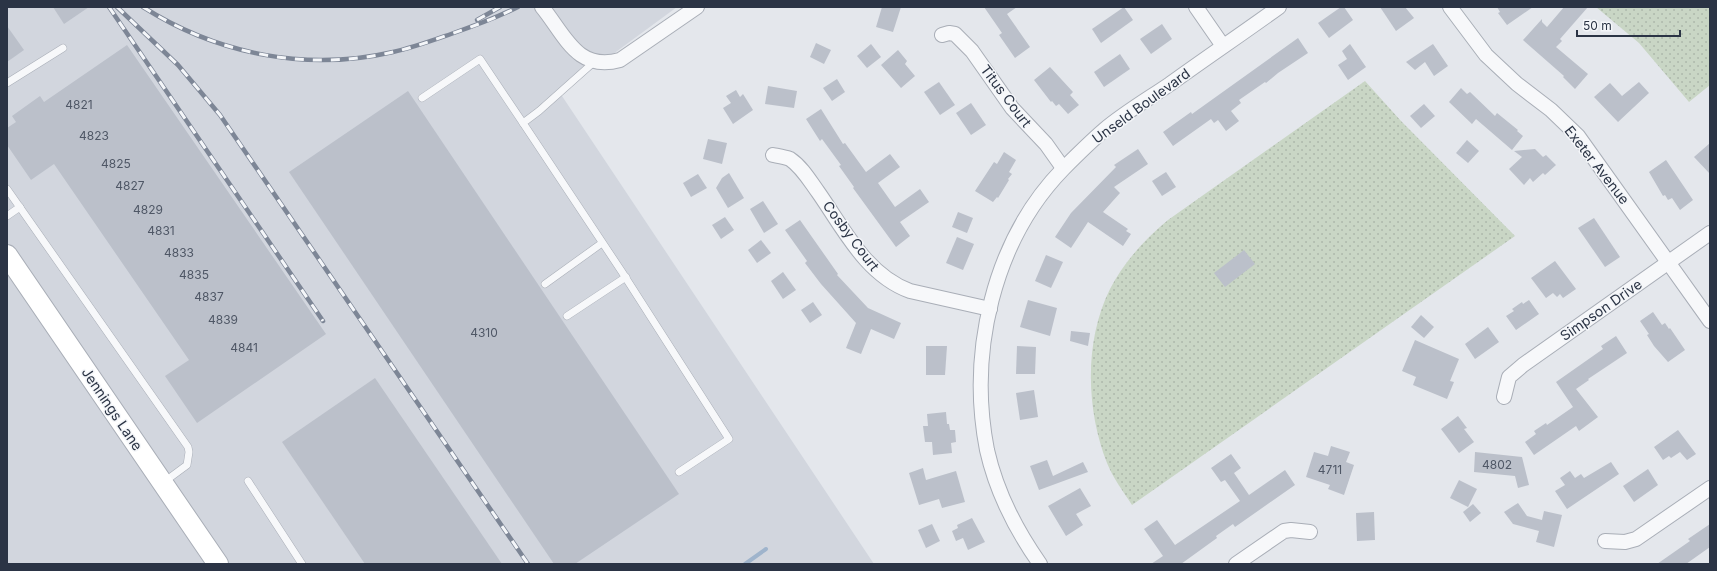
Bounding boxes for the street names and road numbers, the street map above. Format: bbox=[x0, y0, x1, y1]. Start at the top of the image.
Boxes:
street label: Titus Court bbox=[977, 61, 1036, 131]
street label: Unseld Boulevard bbox=[1089, 64, 1193, 147]
street label: Exeter Avenue bbox=[1561, 122, 1633, 207]
street label: Cosby Court bbox=[820, 197, 883, 274]
street label: Simpson Drive bbox=[1557, 275, 1645, 344]
street label: Jennings Lane bbox=[78, 364, 146, 453]

